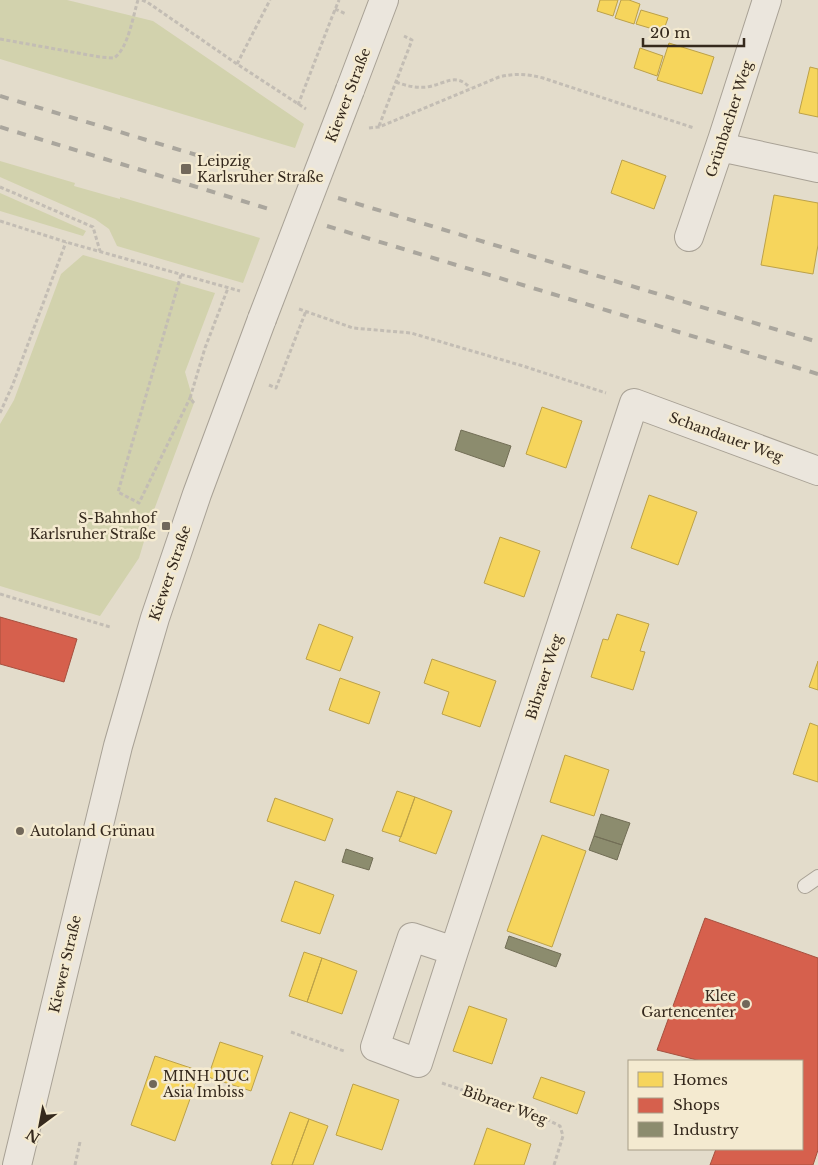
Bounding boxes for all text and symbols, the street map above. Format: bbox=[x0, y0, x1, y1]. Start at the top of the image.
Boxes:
scale bar bbox=[643, 15, 744, 47]
text: 20 m bbox=[650, 23, 690, 42]
street label: Kiewer Straße bbox=[322, 45, 374, 145]
street label: Grünbacher Weg bbox=[702, 58, 757, 180]
place label: Leipzig Karlsruher Straße bbox=[197, 152, 324, 186]
marker: Leipzig Karlsruher Straße bbox=[179, 162, 193, 176]
street label: Schandauer Weg bbox=[667, 408, 786, 466]
place label: S-Bahnhof Karlsruher Straße bbox=[29, 509, 158, 543]
marker: S-Bahnhof Karlsruher Straße bbox=[160, 520, 172, 532]
street label: Kiewer Straße bbox=[145, 523, 195, 623]
street label: Bibraer Weg bbox=[522, 631, 566, 722]
place label: Autoland Grünau bbox=[29, 822, 156, 840]
marker: Autoland Grünau bbox=[14, 825, 26, 837]
street label: Kiewer Straße bbox=[45, 913, 85, 1015]
place label: Klee Gartencenter bbox=[641, 987, 736, 1021]
marker: Klee Gartencenter bbox=[740, 998, 752, 1010]
legend bbox=[628, 1060, 803, 1150]
place label: MINH DUC Asia Imbiss bbox=[162, 1067, 249, 1101]
text: Homes bbox=[673, 1070, 728, 1089]
marker: MINH DUC Asia Imbiss bbox=[147, 1078, 159, 1090]
street label: Bibraer Weg bbox=[460, 1081, 550, 1129]
text: Shops bbox=[673, 1095, 720, 1114]
north arrow bbox=[15, 1100, 65, 1150]
text: Industry bbox=[673, 1120, 739, 1139]
text: N bbox=[23, 1125, 43, 1147]

